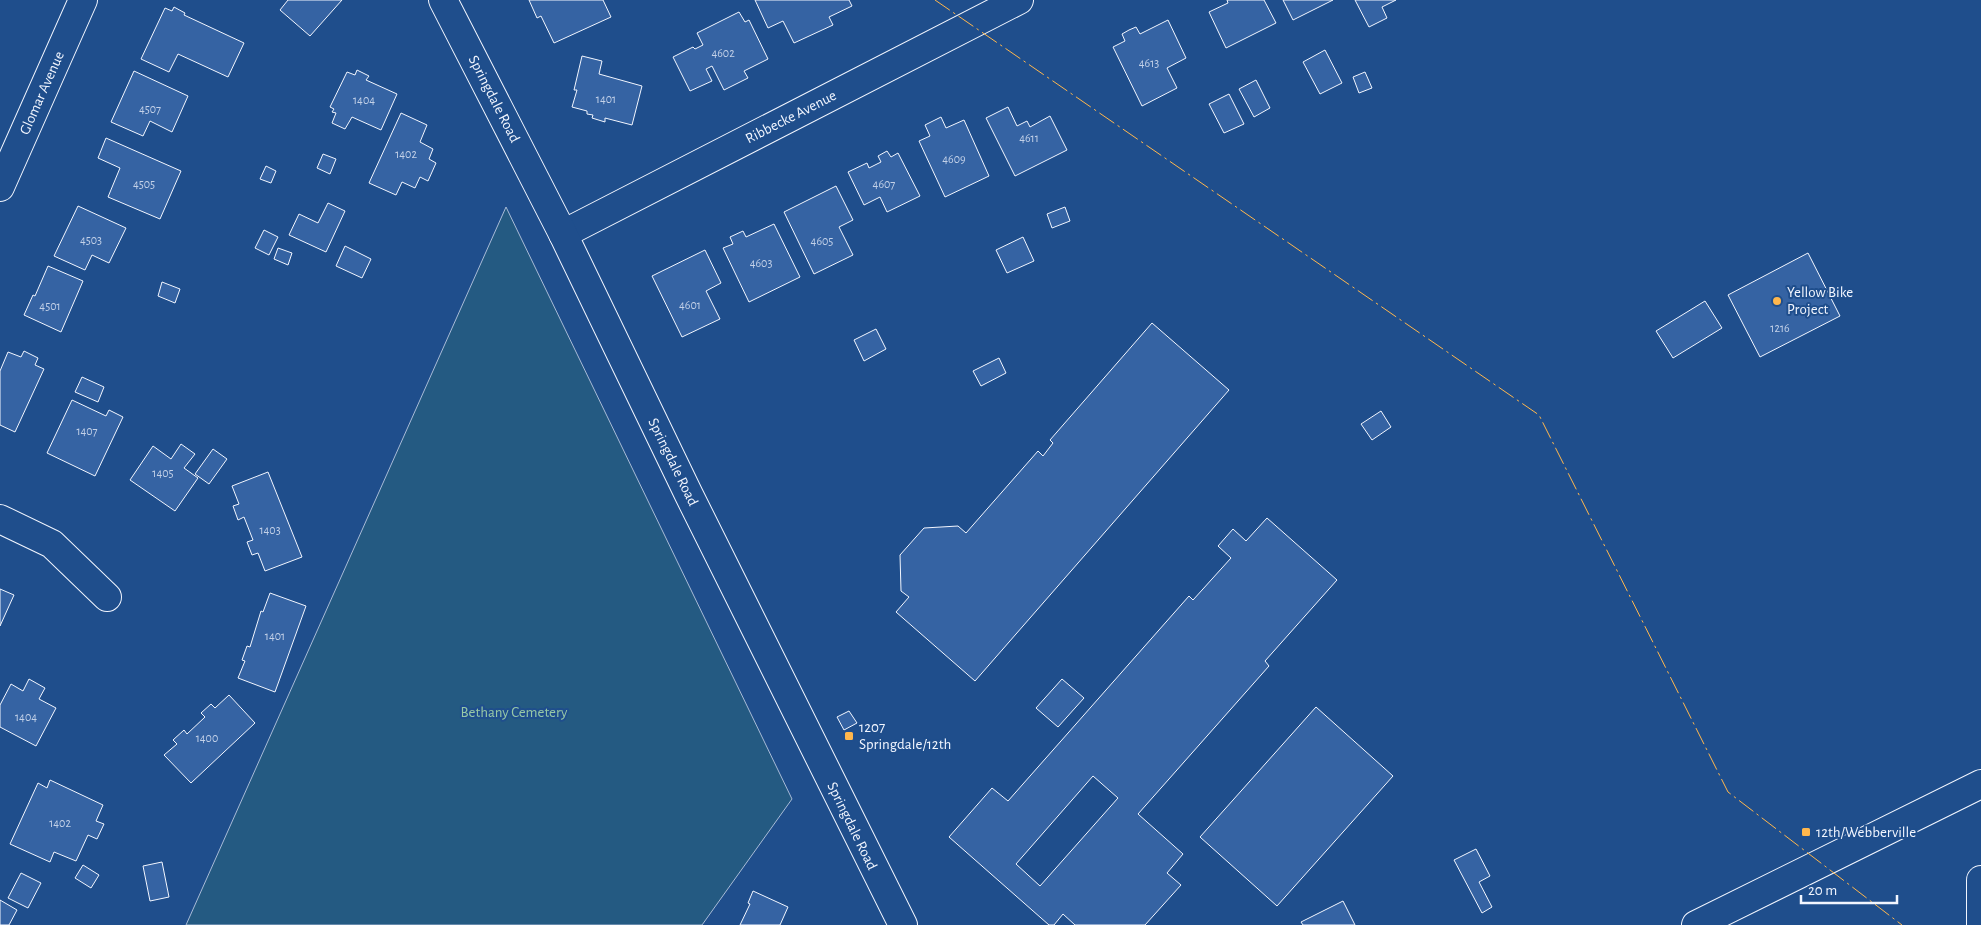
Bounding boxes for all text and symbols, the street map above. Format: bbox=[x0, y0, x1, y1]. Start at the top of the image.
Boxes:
house number: 4602 bbox=[711, 47, 735, 59]
street label: Glomar Avenue bbox=[17, 49, 67, 137]
street label: Springdale Road bbox=[466, 53, 523, 145]
house number: 4613 bbox=[1139, 57, 1159, 69]
street label: Ribbecke Avenue bbox=[743, 88, 839, 146]
house number: 1401 bbox=[596, 93, 616, 105]
house number: 1404 bbox=[353, 94, 375, 106]
house number: 4507 bbox=[139, 103, 161, 115]
house number: 4611 bbox=[1019, 132, 1039, 144]
house number: 1402 bbox=[395, 148, 417, 160]
house number: 4609 bbox=[942, 153, 966, 165]
house number: 4505 bbox=[133, 178, 155, 190]
house number: 4607 bbox=[873, 178, 895, 190]
house number: 4503 bbox=[80, 234, 102, 246]
house number: 4605 bbox=[811, 235, 833, 247]
house number: 4603 bbox=[750, 257, 772, 269]
place label: Yellow Bike Project bbox=[1787, 285, 1853, 317]
marker: Yellow Bike Project bbox=[1771, 295, 1783, 307]
house number: 4601 bbox=[679, 299, 701, 311]
house number: 4501 bbox=[39, 300, 61, 312]
house number: 1216 bbox=[1770, 322, 1790, 334]
street label: Springdale Road bbox=[645, 416, 701, 509]
house number: 1407 bbox=[76, 425, 98, 437]
house number: 1405 bbox=[152, 467, 174, 479]
house number: 1403 bbox=[259, 524, 281, 536]
house number: 1401 bbox=[265, 630, 285, 642]
park label: Bethany Cemetery bbox=[461, 705, 568, 720]
house number: 1404 bbox=[15, 711, 37, 723]
place label: 1207 Springdale/12th bbox=[859, 720, 951, 752]
marker: 1207 Springdale/12th bbox=[843, 730, 855, 742]
house number: 1400 bbox=[196, 732, 218, 744]
street label: Springdale Road bbox=[824, 780, 880, 873]
house number: 1402 bbox=[49, 817, 71, 829]
place label: 12th/Webberville bbox=[1816, 825, 1916, 840]
marker: 12th/Webberville bbox=[1800, 826, 1812, 838]
scale bar bbox=[1801, 872, 1897, 904]
text: 20 m bbox=[1808, 883, 1837, 898]

